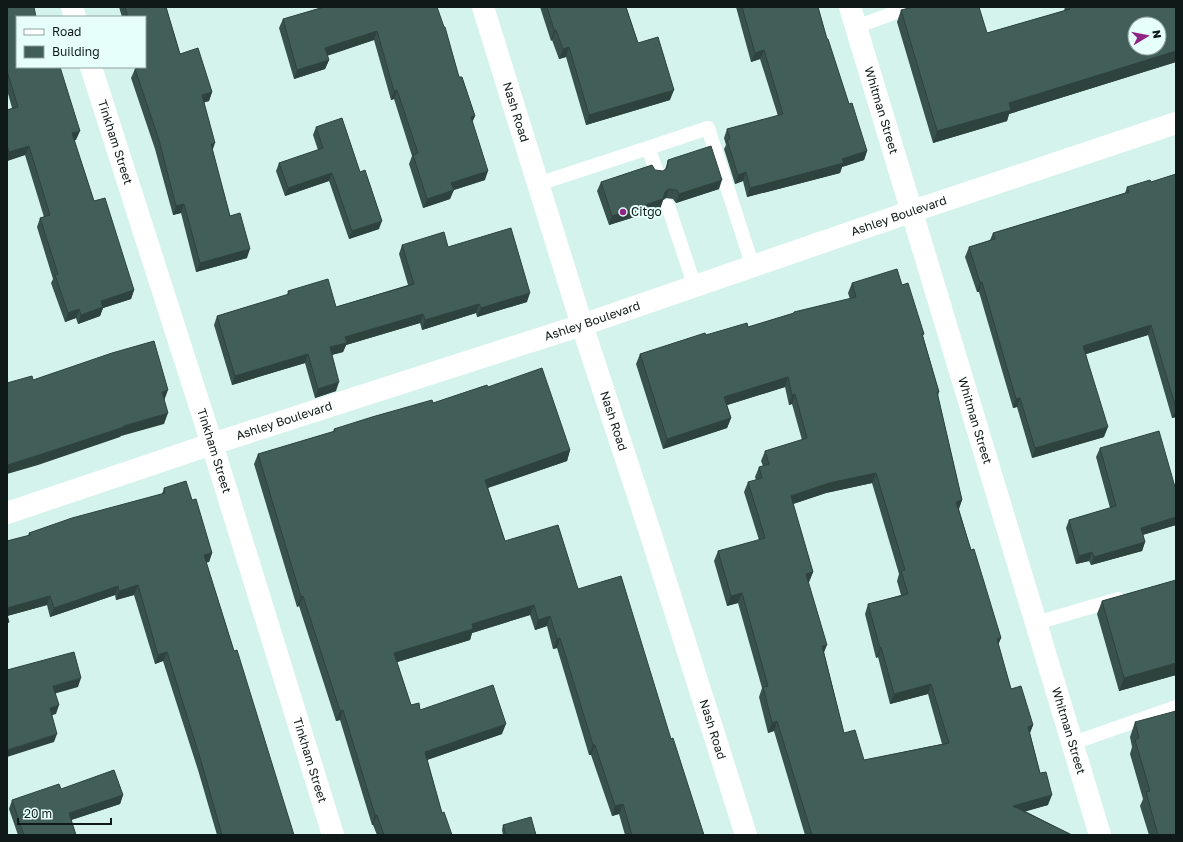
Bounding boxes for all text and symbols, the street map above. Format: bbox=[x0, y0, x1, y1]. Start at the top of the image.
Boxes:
legend bbox=[16, 16, 146, 68]
north arrow bbox=[1127, 16, 1167, 56]
text: Road bbox=[52, 24, 81, 39]
text: N bbox=[1150, 29, 1164, 39]
text: Building bbox=[52, 44, 100, 59]
street label: Whitman Street bbox=[861, 65, 902, 156]
street label: Nash Road bbox=[500, 80, 533, 144]
street label: Tinkham Street bbox=[95, 98, 136, 187]
street label: Ashley Boulevard bbox=[849, 192, 948, 239]
place label: Citgo bbox=[631, 204, 662, 219]
marker: Citgo bbox=[618, 207, 628, 217]
street label: Ashley Boulevard bbox=[542, 298, 642, 344]
street label: Whitman Street bbox=[955, 375, 996, 466]
street label: Nash Road bbox=[597, 389, 631, 453]
street label: Ashley Boulevard bbox=[234, 398, 334, 443]
street label: Tinkham Street bbox=[194, 406, 235, 495]
street label: Whitman Street bbox=[1049, 685, 1089, 776]
street label: Nash Road bbox=[697, 697, 730, 761]
street label: Tinkham Street bbox=[290, 716, 331, 805]
scale bar bbox=[18, 800, 111, 826]
text: 20 m bbox=[24, 806, 52, 821]

